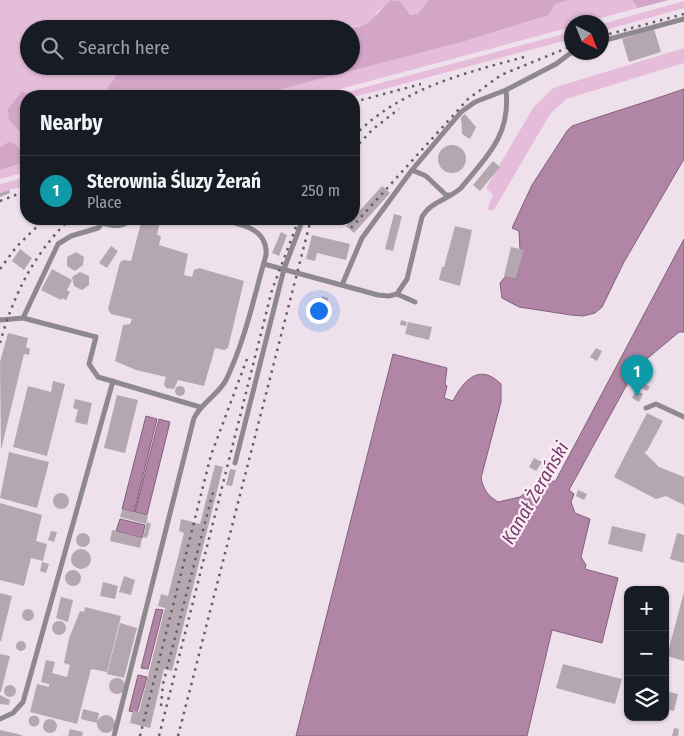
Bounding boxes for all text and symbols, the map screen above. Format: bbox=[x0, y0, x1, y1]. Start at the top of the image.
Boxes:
north arrow bbox=[564, 15, 609, 60]
search box bbox=[20, 20, 360, 75]
icon: search bbox=[38, 34, 66, 62]
text: Search here bbox=[78, 36, 170, 59]
text: Nearby bbox=[40, 110, 102, 136]
text: Sterownia Śluzy Żerań bbox=[87, 170, 261, 193]
text: 1 bbox=[53, 181, 59, 200]
text: 250 m bbox=[301, 181, 340, 200]
text: Place bbox=[87, 193, 122, 212]
your location bbox=[306, 298, 332, 324]
pin: 1 bbox=[621, 355, 653, 396]
water label: Kanał Żerański bbox=[496, 437, 574, 548]
map controls bbox=[624, 586, 669, 721]
button: + bbox=[624, 586, 669, 631]
button: − bbox=[624, 631, 669, 676]
button: layers bbox=[624, 676, 669, 721]

